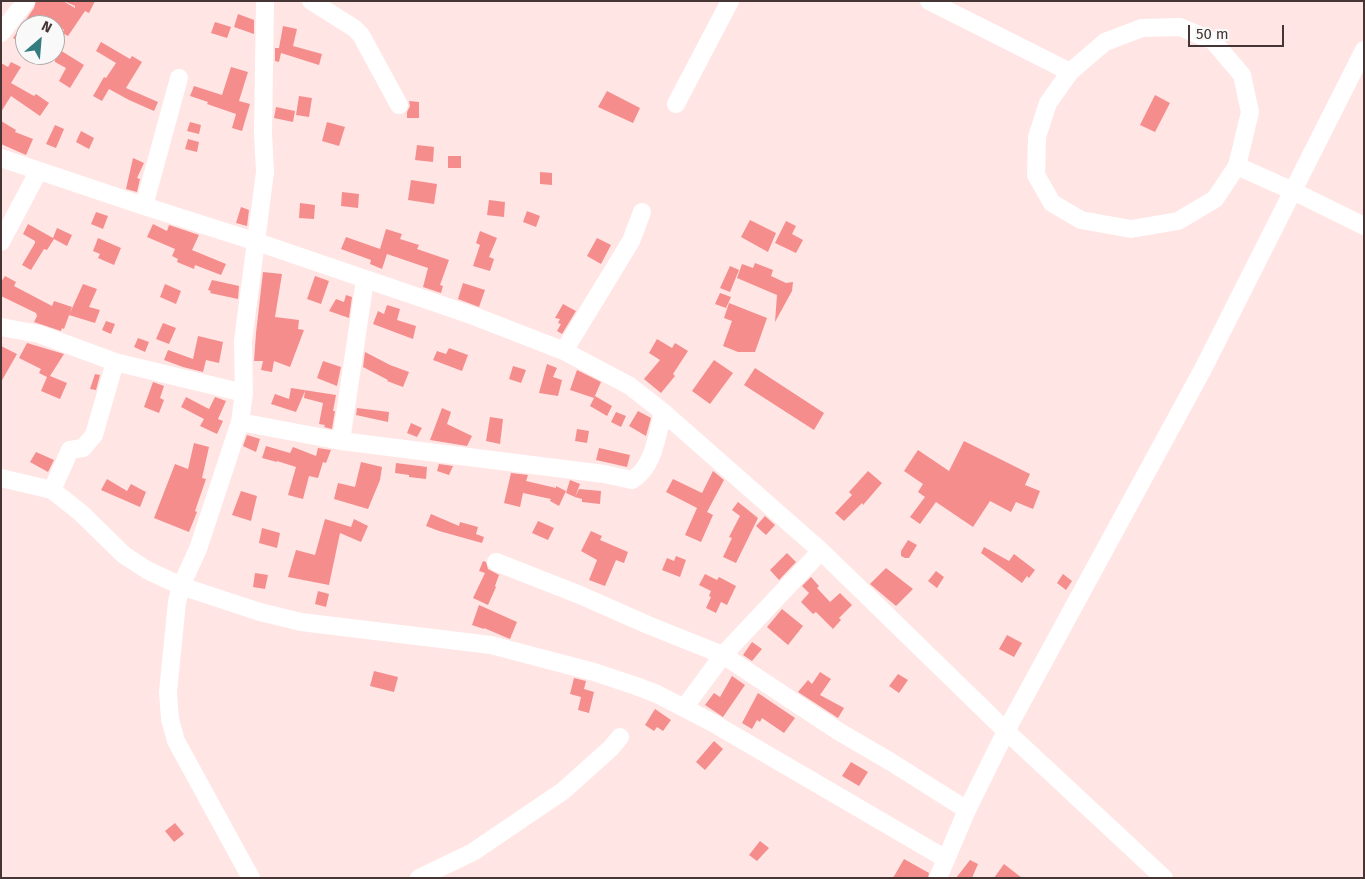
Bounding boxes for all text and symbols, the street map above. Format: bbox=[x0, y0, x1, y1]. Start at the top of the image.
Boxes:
north arrow bbox=[15, 15, 65, 65]
scale bar bbox=[1190, 15, 1286, 47]
text: N bbox=[39, 17, 55, 37]
text: 50 m bbox=[1196, 25, 1229, 43]

